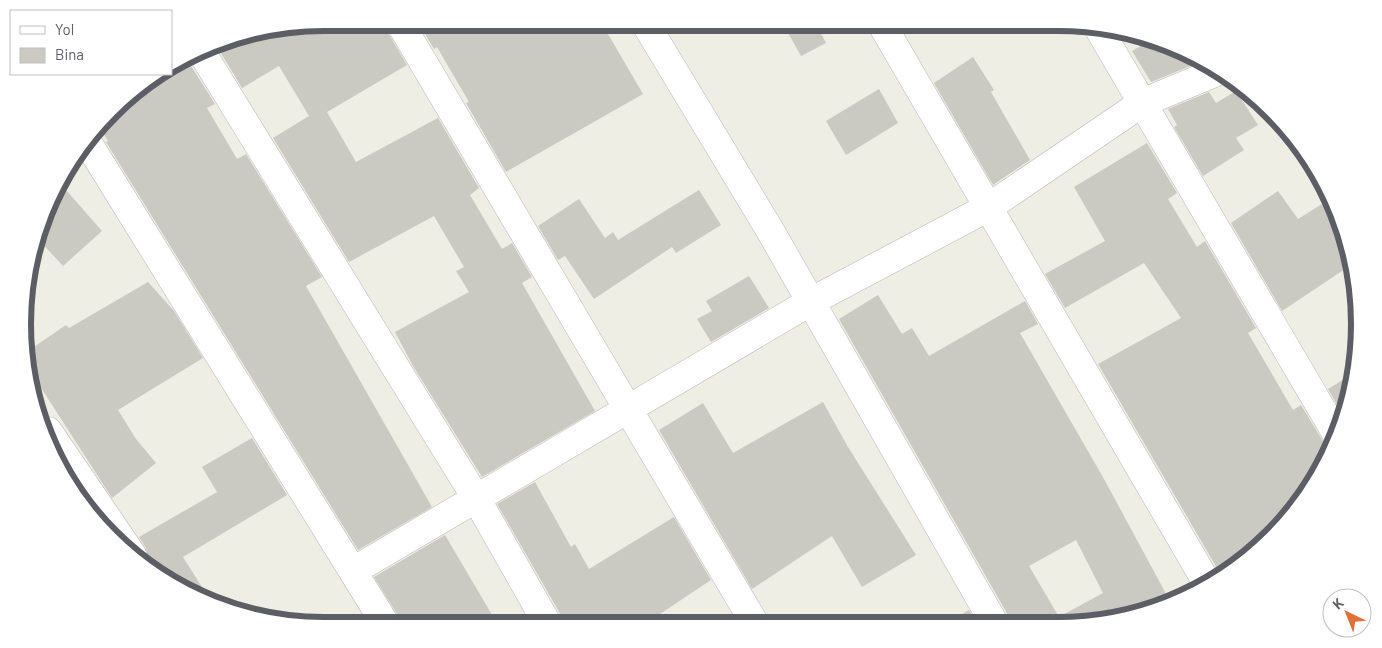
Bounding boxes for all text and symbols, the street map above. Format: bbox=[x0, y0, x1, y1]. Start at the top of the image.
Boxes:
legend bbox=[10, 10, 172, 75]
text: Yol bbox=[55, 20, 74, 38]
text: Bina bbox=[55, 45, 84, 63]
north arrow bbox=[1322, 588, 1372, 638]
text: K bbox=[1329, 594, 1347, 612]

